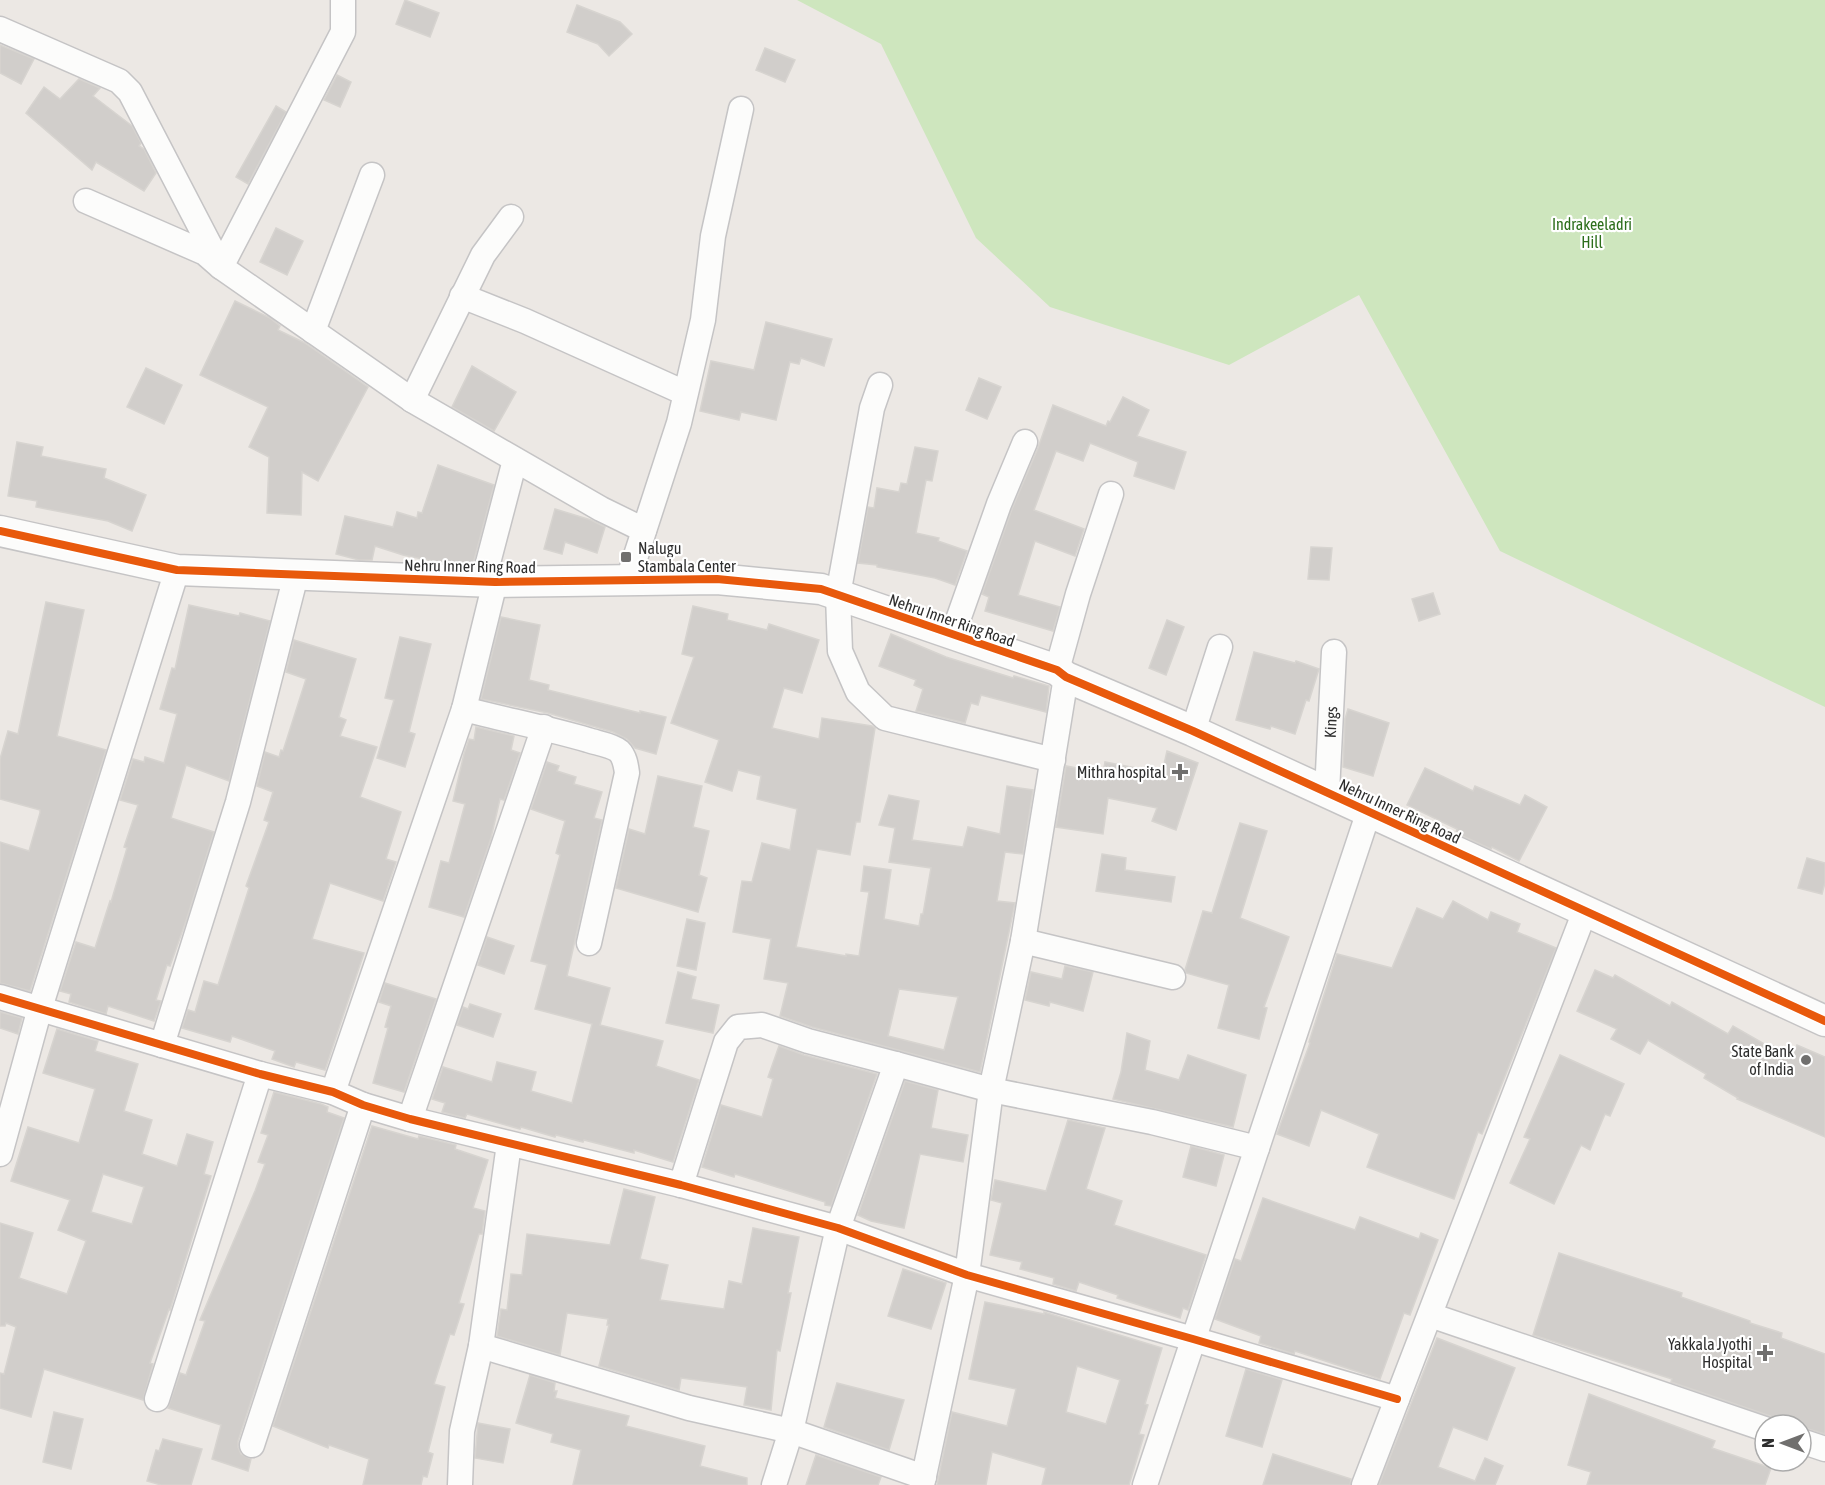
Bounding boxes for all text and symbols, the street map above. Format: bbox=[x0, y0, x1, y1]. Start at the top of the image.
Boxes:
park label: Indrakeeladri Hill bbox=[1552, 215, 1632, 251]
place label: Nalugu Stambala Center bbox=[638, 539, 736, 575]
marker: Nalugu Stambala Center bbox=[619, 550, 633, 564]
street label: Nehru Inner Ring Road bbox=[404, 556, 536, 577]
street label: Nehru Inner Ring Road bbox=[886, 590, 1017, 651]
street label: Kings bbox=[1321, 705, 1341, 738]
place label: Mithra hospital bbox=[1077, 763, 1167, 782]
marker: Mithra hospital bbox=[1171, 763, 1189, 781]
street label: Nehru Inner Ring Road bbox=[1336, 775, 1464, 848]
place label: State Bank of India bbox=[1732, 1042, 1794, 1078]
marker: State Bank of India bbox=[1799, 1053, 1813, 1067]
place label: Yakkala Jyothi Hospital bbox=[1668, 1335, 1753, 1372]
marker: Yakkala Jyothi Hospital bbox=[1756, 1344, 1774, 1362]
north arrow bbox=[1753, 1413, 1813, 1473]
text: N bbox=[1759, 1438, 1777, 1448]

